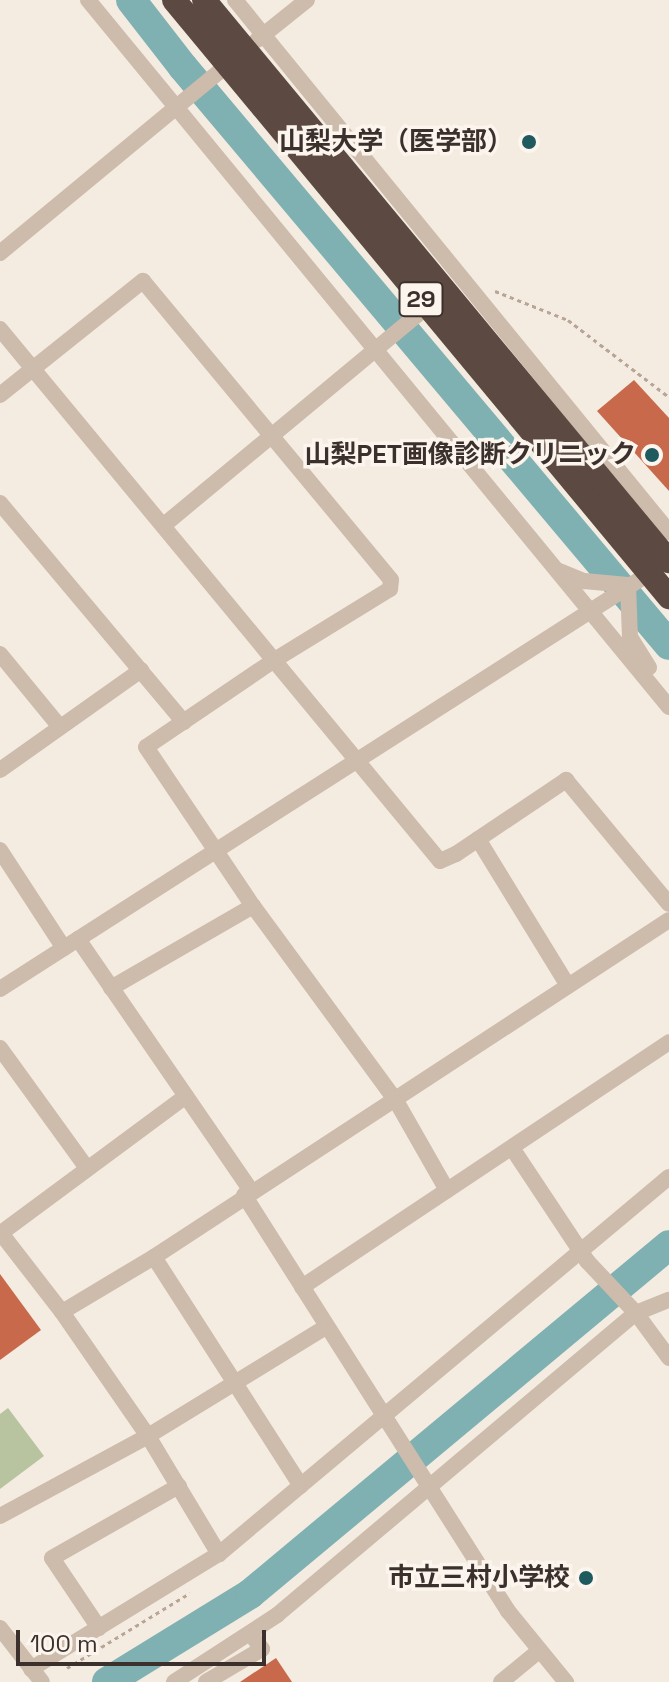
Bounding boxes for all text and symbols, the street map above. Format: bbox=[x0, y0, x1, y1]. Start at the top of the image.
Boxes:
place label: 山梨大学（医学部） bbox=[279, 126, 513, 158]
marker: 山梨大学（医学部） bbox=[520, 133, 538, 151]
road number: 29 bbox=[397, 279, 445, 319]
place label: 山梨PET画像診断クリニック bbox=[305, 439, 636, 471]
marker: 山梨PET画像診断クリニック bbox=[643, 446, 661, 464]
place label: 市立三村小学校 bbox=[388, 1562, 570, 1594]
marker: 市立三村小学校 bbox=[577, 1569, 595, 1587]
scale bar bbox=[20, 1614, 270, 1664]
text: 100 m bbox=[30, 1628, 98, 1659]

